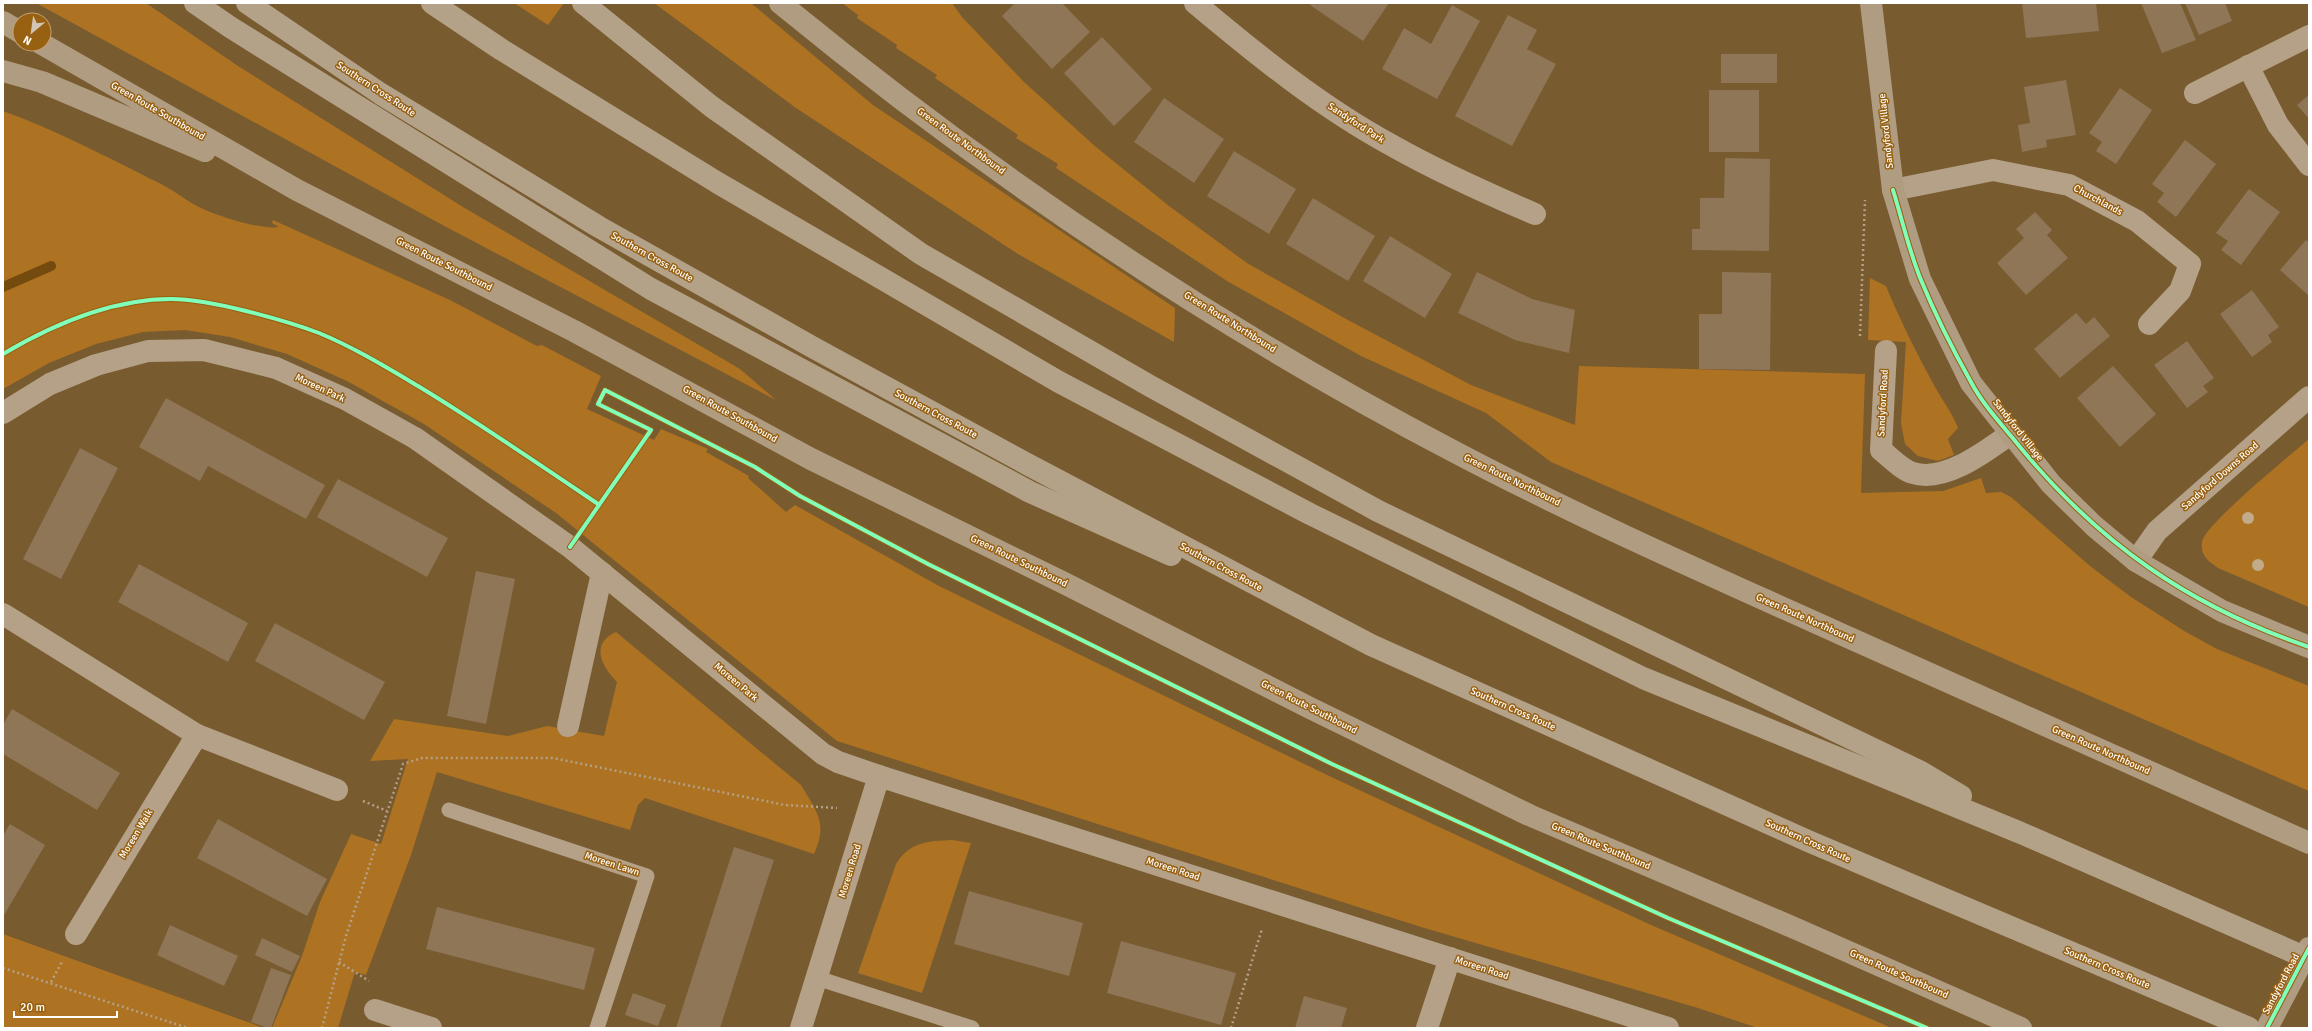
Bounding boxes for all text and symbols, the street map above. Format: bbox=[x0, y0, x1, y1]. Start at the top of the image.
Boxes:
north arrow bbox=[12, 12, 52, 52]
text: N bbox=[21, 33, 34, 48]
street label: Southern Cross Route bbox=[334, 59, 418, 119]
street label: Green Route Southbound bbox=[109, 79, 207, 143]
street label: Sandyford Village bbox=[1876, 93, 1896, 169]
street label: Sandyford Park bbox=[1325, 100, 1387, 146]
street label: Green Route Northbound bbox=[914, 105, 1008, 177]
street label: Churchlands bbox=[2071, 182, 2125, 218]
street label: Southern Cross Route bbox=[609, 229, 695, 285]
street label: Green Route Southbound bbox=[394, 234, 494, 294]
street label: Green Route Northbound bbox=[1182, 289, 1278, 355]
street label: Sandyford Road bbox=[1875, 369, 1891, 437]
street label: Moreen Park bbox=[293, 371, 347, 405]
street label: Green Route Southbound bbox=[680, 383, 780, 445]
street label: Southern Cross Route bbox=[892, 387, 980, 441]
street label: Sandyford Village bbox=[1990, 397, 2046, 463]
street label: Sandyford Downs Road bbox=[2179, 439, 2261, 513]
street label: Green Route Northbound bbox=[1462, 451, 1562, 509]
street label: Green Route Southbound bbox=[968, 532, 1070, 590]
street label: Southern Cross Route bbox=[1177, 540, 1265, 594]
street label: Green Route Northbound bbox=[1754, 591, 1856, 645]
street label: Moreen Park bbox=[712, 660, 760, 704]
street label: Green Route Southbound bbox=[1259, 677, 1359, 737]
street label: Southern Cross Route bbox=[1468, 685, 1558, 733]
street label: Green Route Northbound bbox=[2050, 723, 2152, 777]
street label: Moreen Walk bbox=[117, 807, 155, 861]
street label: Southern Cross Route bbox=[1763, 817, 1853, 865]
street label: Green Route Southbound bbox=[1550, 820, 1652, 872]
street label: Moreen Road bbox=[836, 843, 864, 899]
street label: Moreen Lawn bbox=[583, 849, 641, 879]
street label: Moreen Road bbox=[1145, 855, 1201, 883]
street label: Southern Cross Route bbox=[2062, 944, 2152, 992]
street label: Green Route Southbound bbox=[1848, 947, 1950, 1001]
street label: Sandyford Road bbox=[2260, 952, 2302, 1016]
street label: Moreen Road bbox=[1454, 954, 1510, 982]
scale bar bbox=[14, 993, 117, 1019]
text: 20 m bbox=[20, 1000, 45, 1015]

